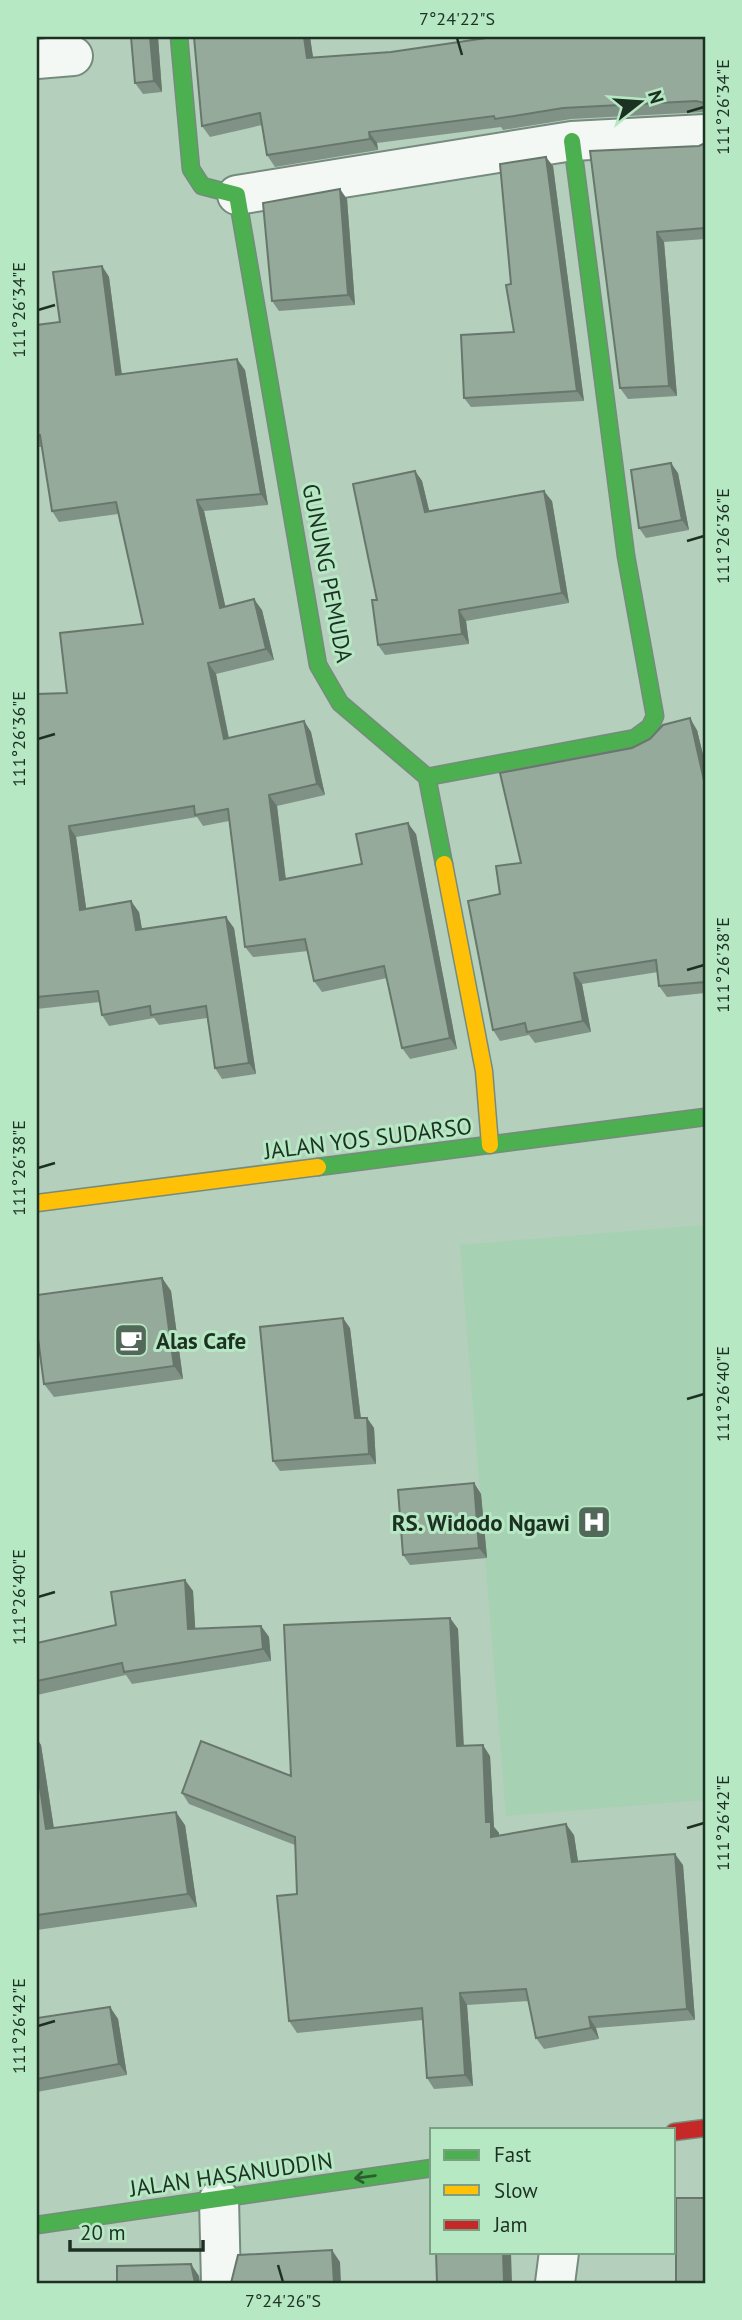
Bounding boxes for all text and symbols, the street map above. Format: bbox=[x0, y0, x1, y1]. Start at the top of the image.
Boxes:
text: 7°24'22"S bbox=[419, 7, 495, 30]
text: 111°26'34"E bbox=[711, 59, 734, 155]
north arrow bbox=[606, 66, 676, 136]
text: N bbox=[643, 88, 670, 107]
text: 111°26'34"E bbox=[7, 262, 30, 358]
street label: GUNUNG PEMUDA bbox=[296, 481, 360, 665]
text: 111°26'36"E bbox=[711, 488, 734, 584]
text: 111°26'36"E bbox=[7, 691, 30, 787]
text: 111°26'38"E bbox=[711, 917, 734, 1013]
street label: JALAN YOS SUDARSO bbox=[261, 1111, 474, 1165]
text: 111°26'38"E bbox=[7, 1120, 30, 1216]
cafe icon: Alas Cafe bbox=[112, 1321, 150, 1359]
place label: Alas Cafe bbox=[156, 1326, 246, 1355]
text: 111°26'40"E bbox=[711, 1346, 734, 1442]
hospital icon: RS. Widodo Ngawi bbox=[575, 1503, 613, 1541]
place label: RS. Widodo Ngawi bbox=[392, 1508, 570, 1537]
text: 111°26'40"E bbox=[7, 1549, 30, 1645]
text: 111°26'42"E bbox=[711, 1775, 734, 1871]
text: 111°26'42"E bbox=[7, 1978, 30, 2074]
legend bbox=[430, 2128, 676, 2254]
text: Fast bbox=[494, 2141, 531, 2168]
street label: JALAN HASANUDDIN bbox=[127, 2145, 334, 2203]
one-way arrow bbox=[354, 2171, 377, 2184]
text: Slow bbox=[494, 2177, 538, 2204]
scale bar bbox=[70, 2208, 203, 2252]
text: Jam bbox=[493, 2211, 528, 2238]
text: 20 m bbox=[80, 2219, 126, 2246]
text: 7°24'26"S bbox=[245, 2289, 321, 2312]

